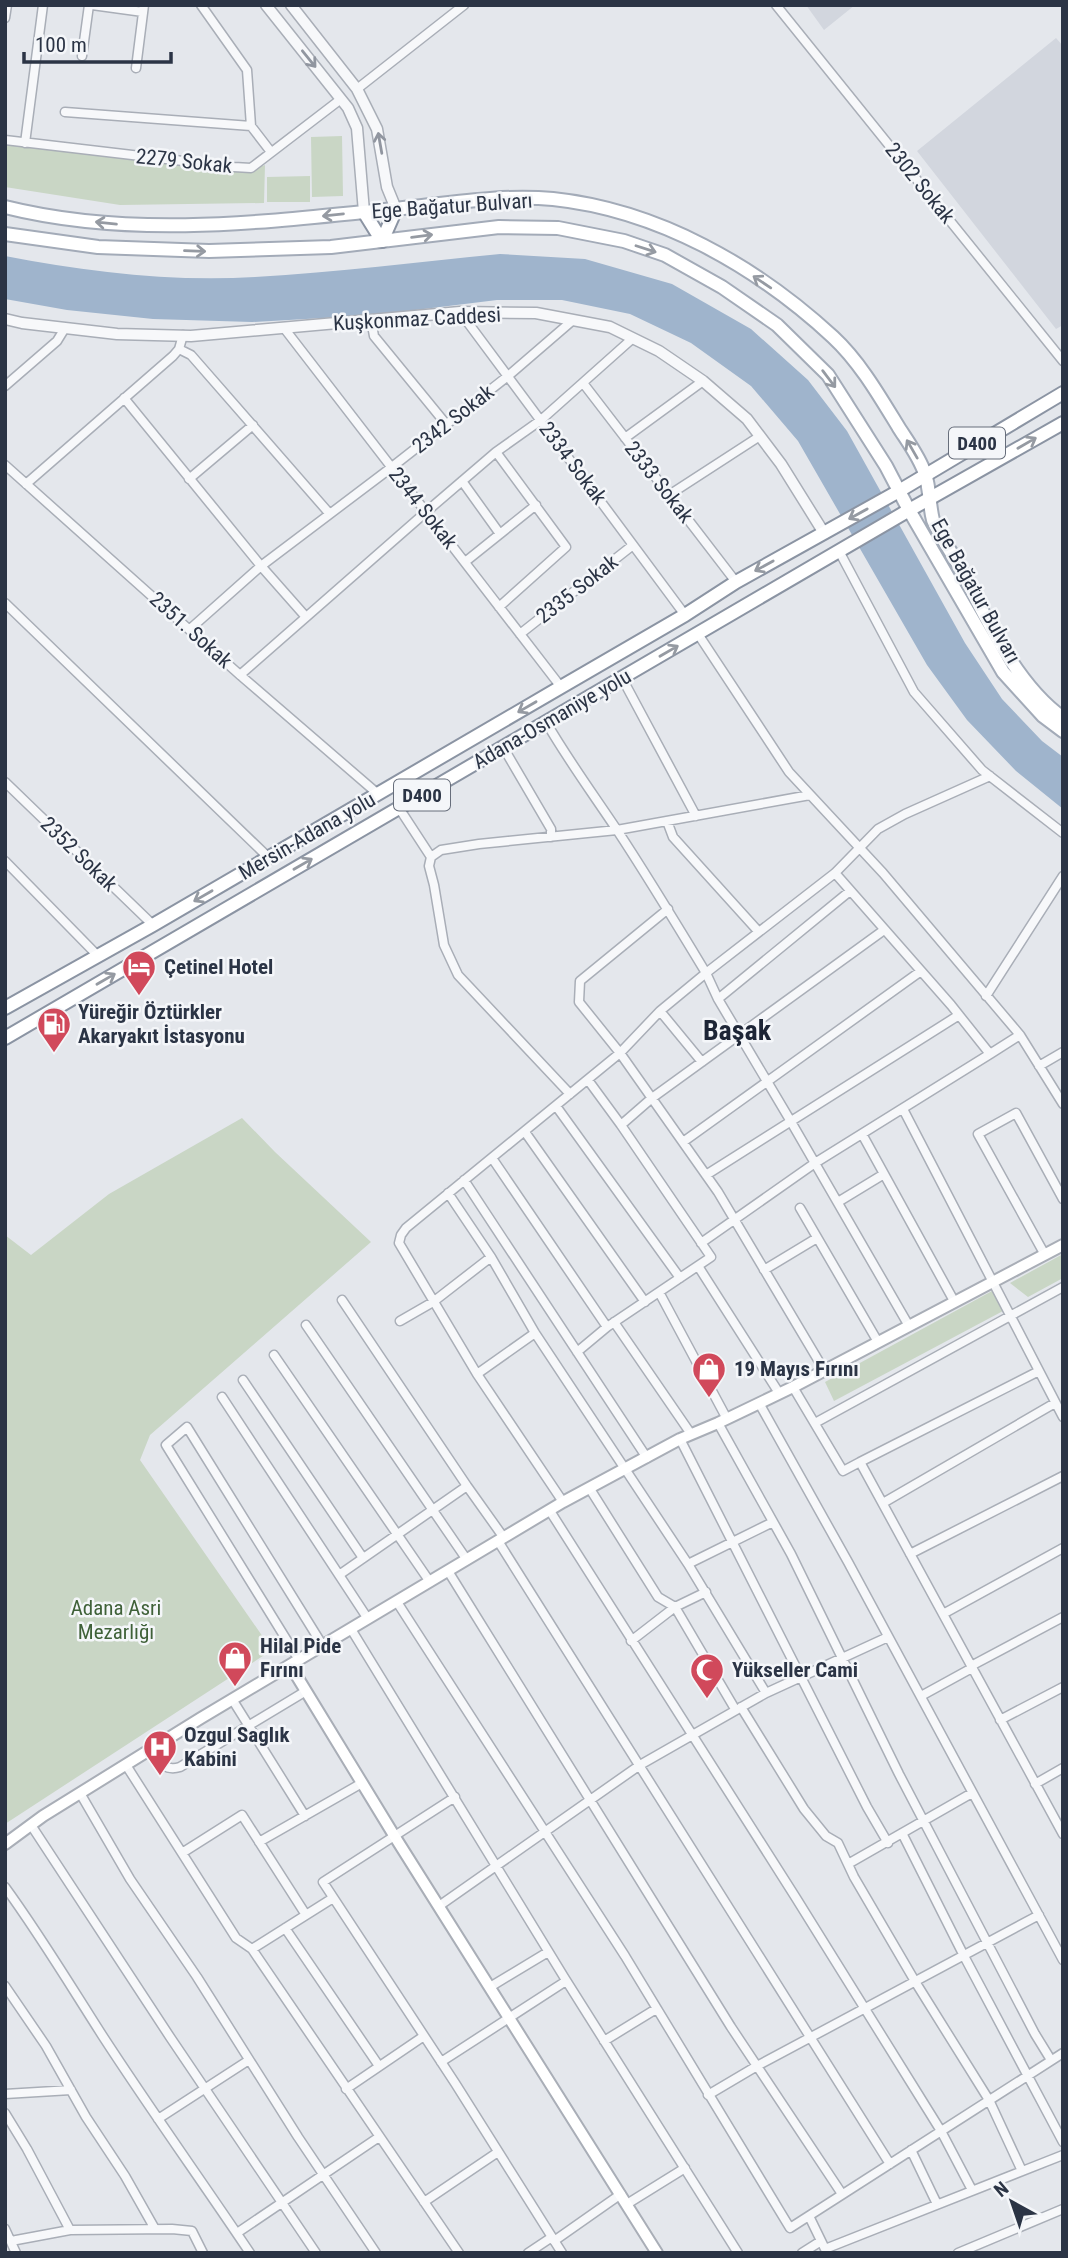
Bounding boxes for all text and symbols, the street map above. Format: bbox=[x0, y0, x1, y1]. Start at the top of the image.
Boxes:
scale bar bbox=[24, 21, 172, 65]
text: 100 m bbox=[35, 33, 87, 57]
one-way arrow bbox=[301, 49, 316, 67]
one-way arrow bbox=[373, 132, 386, 155]
street label: 2302 Sokak bbox=[880, 138, 960, 229]
street label: 2279 Sokak bbox=[135, 144, 234, 178]
street label: Ege Bağatur Bulvarı bbox=[371, 188, 533, 224]
one-way arrow bbox=[322, 209, 345, 222]
one-way arrow bbox=[95, 216, 118, 229]
one-way arrow bbox=[410, 229, 433, 242]
one-way arrow bbox=[183, 244, 206, 257]
one-way arrow bbox=[635, 244, 657, 256]
one-way arrow bbox=[753, 275, 772, 289]
street label: Kuşkonmaz Caddesi bbox=[332, 303, 502, 335]
one-way arrow bbox=[822, 369, 837, 388]
street label: 2342 Sokak bbox=[408, 379, 499, 458]
street label: 2334 Sokak bbox=[534, 417, 612, 509]
road number: D400 bbox=[949, 428, 1005, 458]
one-way arrow bbox=[1016, 436, 1037, 449]
street label: 2333 Sokak bbox=[620, 437, 699, 528]
one-way arrow bbox=[905, 439, 918, 460]
street label: 2344 Sokak bbox=[384, 463, 463, 554]
one-way arrow bbox=[849, 507, 869, 521]
street label: Ege Bağatur Bulvarı bbox=[926, 515, 1026, 667]
street label: 2335 Sokak bbox=[532, 549, 623, 628]
one-way arrow bbox=[755, 559, 775, 573]
street label: 2351. Sokak bbox=[145, 587, 237, 673]
one-way arrow bbox=[658, 643, 678, 657]
street label: Adana-Osmaniye yolu bbox=[469, 664, 635, 774]
one-way arrow bbox=[517, 701, 537, 715]
road number: D400 bbox=[394, 780, 450, 810]
street label: Mersin-Adana yolu bbox=[234, 787, 380, 885]
street label: 2352 Sokak bbox=[36, 812, 122, 897]
one-way arrow bbox=[292, 857, 313, 870]
one-way arrow bbox=[194, 889, 214, 903]
hotel icon: Çetinel Hotel bbox=[120, 948, 158, 997]
place label: Çetinel Hotel bbox=[164, 955, 273, 979]
one-way arrow bbox=[96, 972, 116, 986]
place label: Yüreğir Öztürkler Akaryakıt İstasyonu bbox=[78, 1000, 245, 1048]
fuel station icon: Yüreğir Öztürkler Akaryakıt İstasyonu bbox=[35, 1005, 73, 1054]
district label: Başak bbox=[703, 1014, 772, 1047]
shop icon: 19 Mayıs Fırını bbox=[690, 1350, 728, 1399]
place label: 19 Mayıs Fırını bbox=[734, 1357, 859, 1381]
park label: Adana Asri Mezarlığı bbox=[71, 1596, 161, 1644]
place label: Hilal Pide Fırını bbox=[260, 1634, 341, 1682]
shop icon: Hilal Pide Fırını bbox=[216, 1639, 254, 1688]
mosque icon: Yükseller Cami bbox=[688, 1651, 726, 1700]
place label: Yükseller Cami bbox=[732, 1658, 858, 1682]
place label: Ozgul Saglık Kabini bbox=[184, 1723, 291, 1771]
hospital icon: Ozgul Saglık Kabini bbox=[141, 1728, 179, 1777]
north arrow bbox=[977, 2167, 1047, 2237]
text: N bbox=[990, 2177, 1013, 2202]

